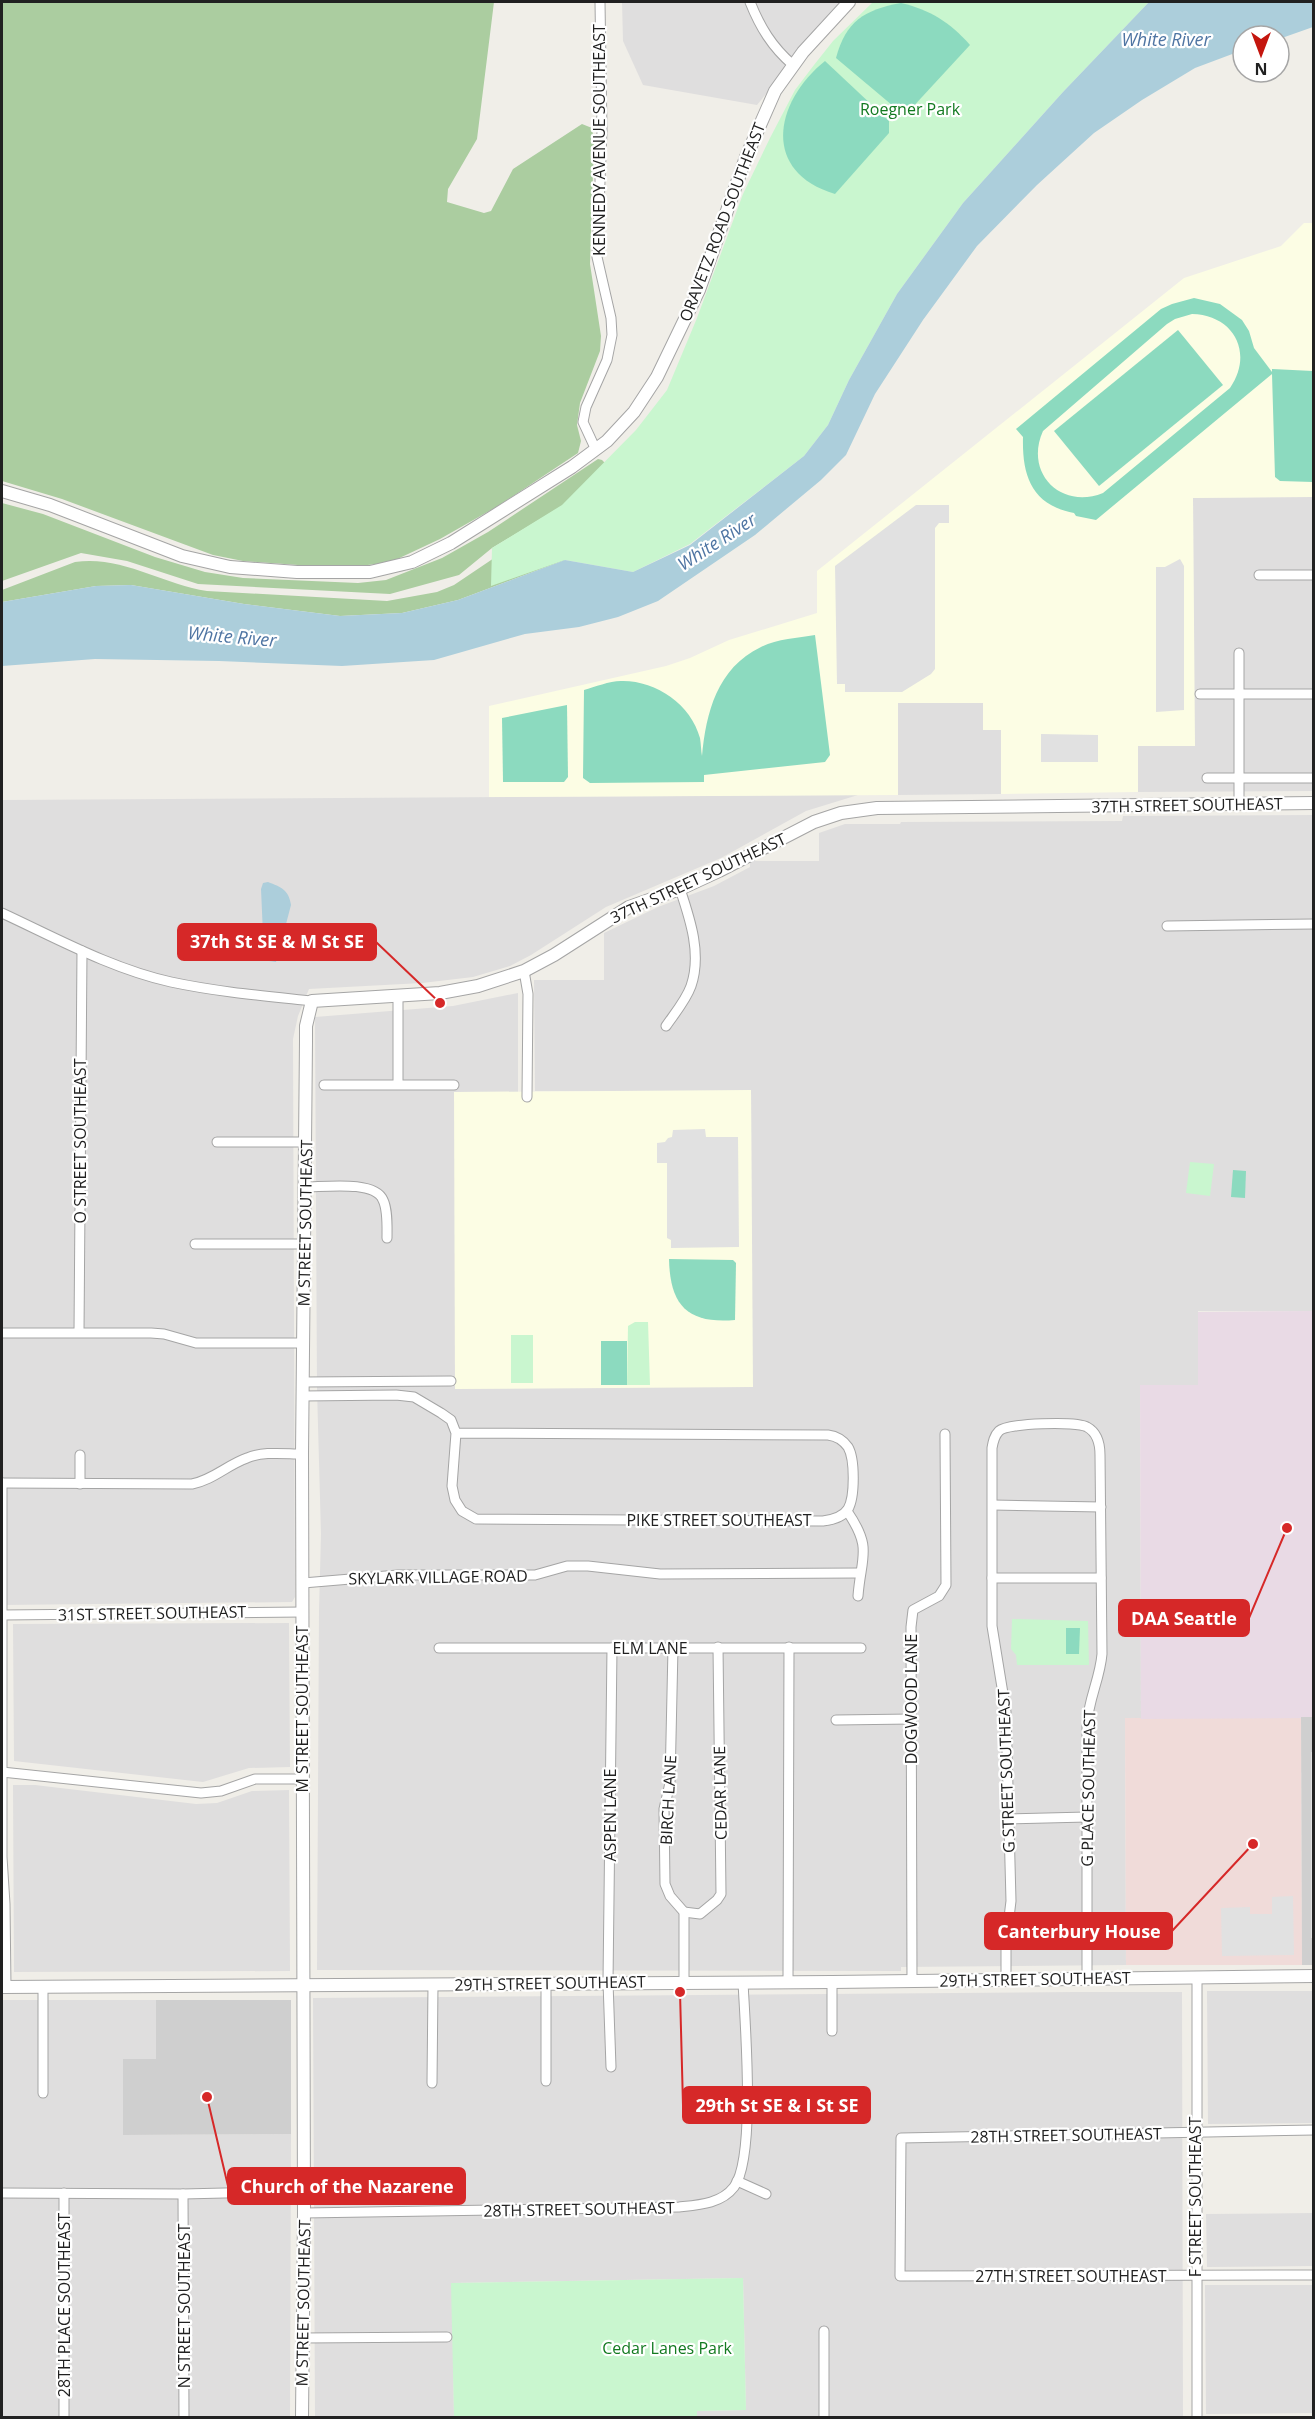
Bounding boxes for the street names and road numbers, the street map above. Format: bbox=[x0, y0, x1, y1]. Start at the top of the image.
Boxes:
street label: KENNEDY AVENUE SOUTHEAST bbox=[588, 24, 610, 256]
street label: ORAVETZ ROAD SOUTHEAST bbox=[674, 119, 770, 325]
street label: 37TH STREET SOUTHEAST bbox=[1091, 792, 1283, 818]
street label: 37TH STREET SOUTHEAST bbox=[607, 828, 790, 928]
street label: O STREET SOUTHEAST bbox=[69, 1058, 91, 1223]
street label: M STREET SOUTHEAST bbox=[293, 1139, 317, 1307]
street label: PIKE STREET SOUTHEAST bbox=[626, 1509, 812, 1531]
street label: SKYLARK VILLAGE ROAD bbox=[348, 1564, 528, 1590]
street label: 31ST STREET SOUTHEAST bbox=[58, 1600, 247, 1626]
street label: M STREET SOUTHEAST bbox=[291, 1625, 313, 1792]
street label: DOGWOOD LANE bbox=[900, 1634, 922, 1764]
street label: ELM LANE bbox=[612, 1637, 688, 1659]
street label: G STREET SOUTHEAST bbox=[992, 1688, 1020, 1853]
street label: G PLACE SOUTHEAST bbox=[1076, 1709, 1100, 1867]
street label: CEDAR LANE bbox=[708, 1746, 732, 1840]
street label: BIRCH LANE bbox=[655, 1754, 681, 1846]
street label: ASPEN LANE bbox=[599, 1768, 621, 1862]
street label: 29TH STREET SOUTHEAST bbox=[939, 1966, 1131, 1992]
street label: 29TH STREET SOUTHEAST bbox=[454, 1970, 646, 1996]
street label: F STREET SOUTHEAST bbox=[1184, 2116, 1206, 2277]
street label: 28TH STREET SOUTHEAST bbox=[970, 2122, 1162, 2148]
street label: 28TH STREET SOUTHEAST bbox=[483, 2196, 675, 2222]
street label: 28TH PLACE SOUTHEAST bbox=[53, 2213, 75, 2397]
street label: M STREET SOUTHEAST bbox=[291, 2219, 315, 2387]
street label: N STREET SOUTHEAST bbox=[173, 2224, 195, 2388]
street label: 27TH STREET SOUTHEAST bbox=[975, 2265, 1167, 2287]

